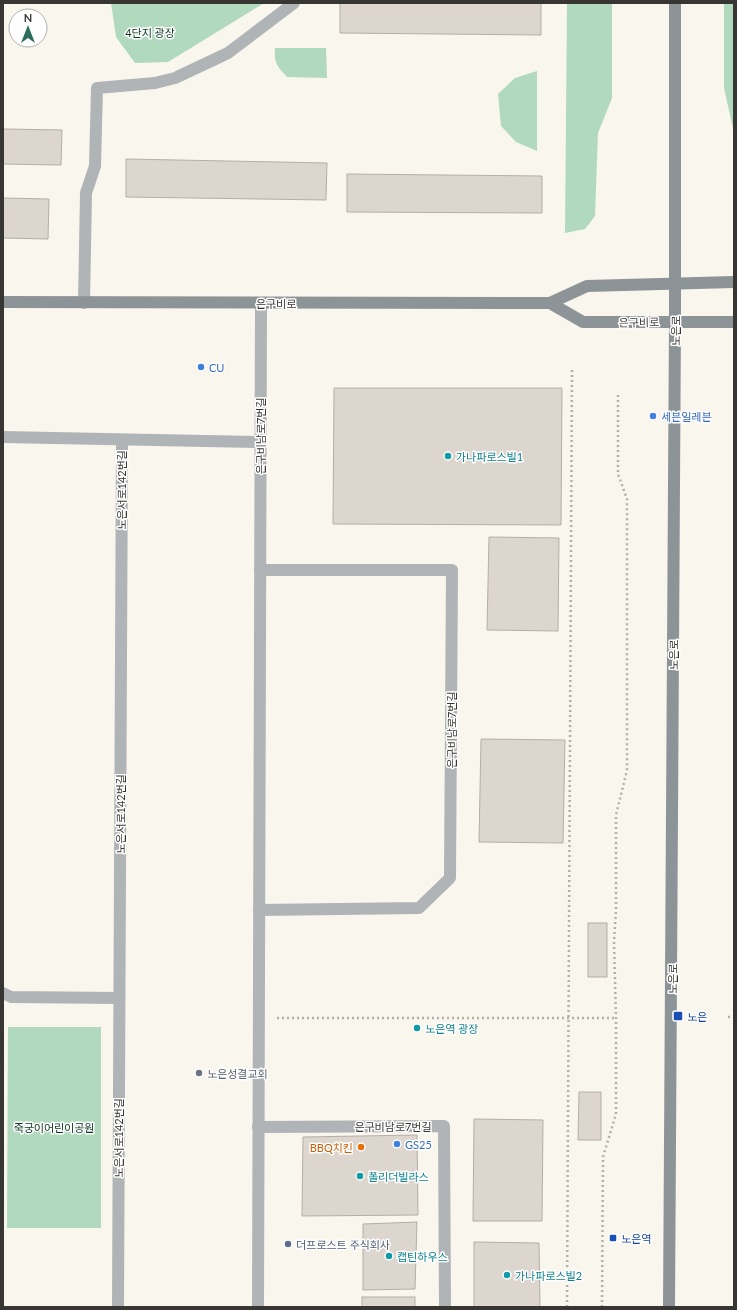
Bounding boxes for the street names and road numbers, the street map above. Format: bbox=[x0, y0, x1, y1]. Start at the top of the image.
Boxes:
street label: 은구비로 bbox=[256, 297, 296, 310]
street label: 은구비로 bbox=[619, 315, 659, 329]
street label: 노은로 bbox=[669, 316, 682, 346]
street label: 은구비남로7번길 bbox=[254, 397, 267, 475]
street label: 노은서로142번길 bbox=[115, 450, 128, 530]
street label: 노은로 bbox=[667, 640, 680, 670]
street label: 은구비남로7번길 bbox=[445, 691, 458, 769]
street label: 노은서로142번길 bbox=[114, 774, 127, 854]
street label: 노은로 bbox=[666, 964, 679, 994]
street label: 노은서로142번길 bbox=[112, 1098, 125, 1178]
street label: 은구비남로7번길 bbox=[354, 1120, 432, 1133]

